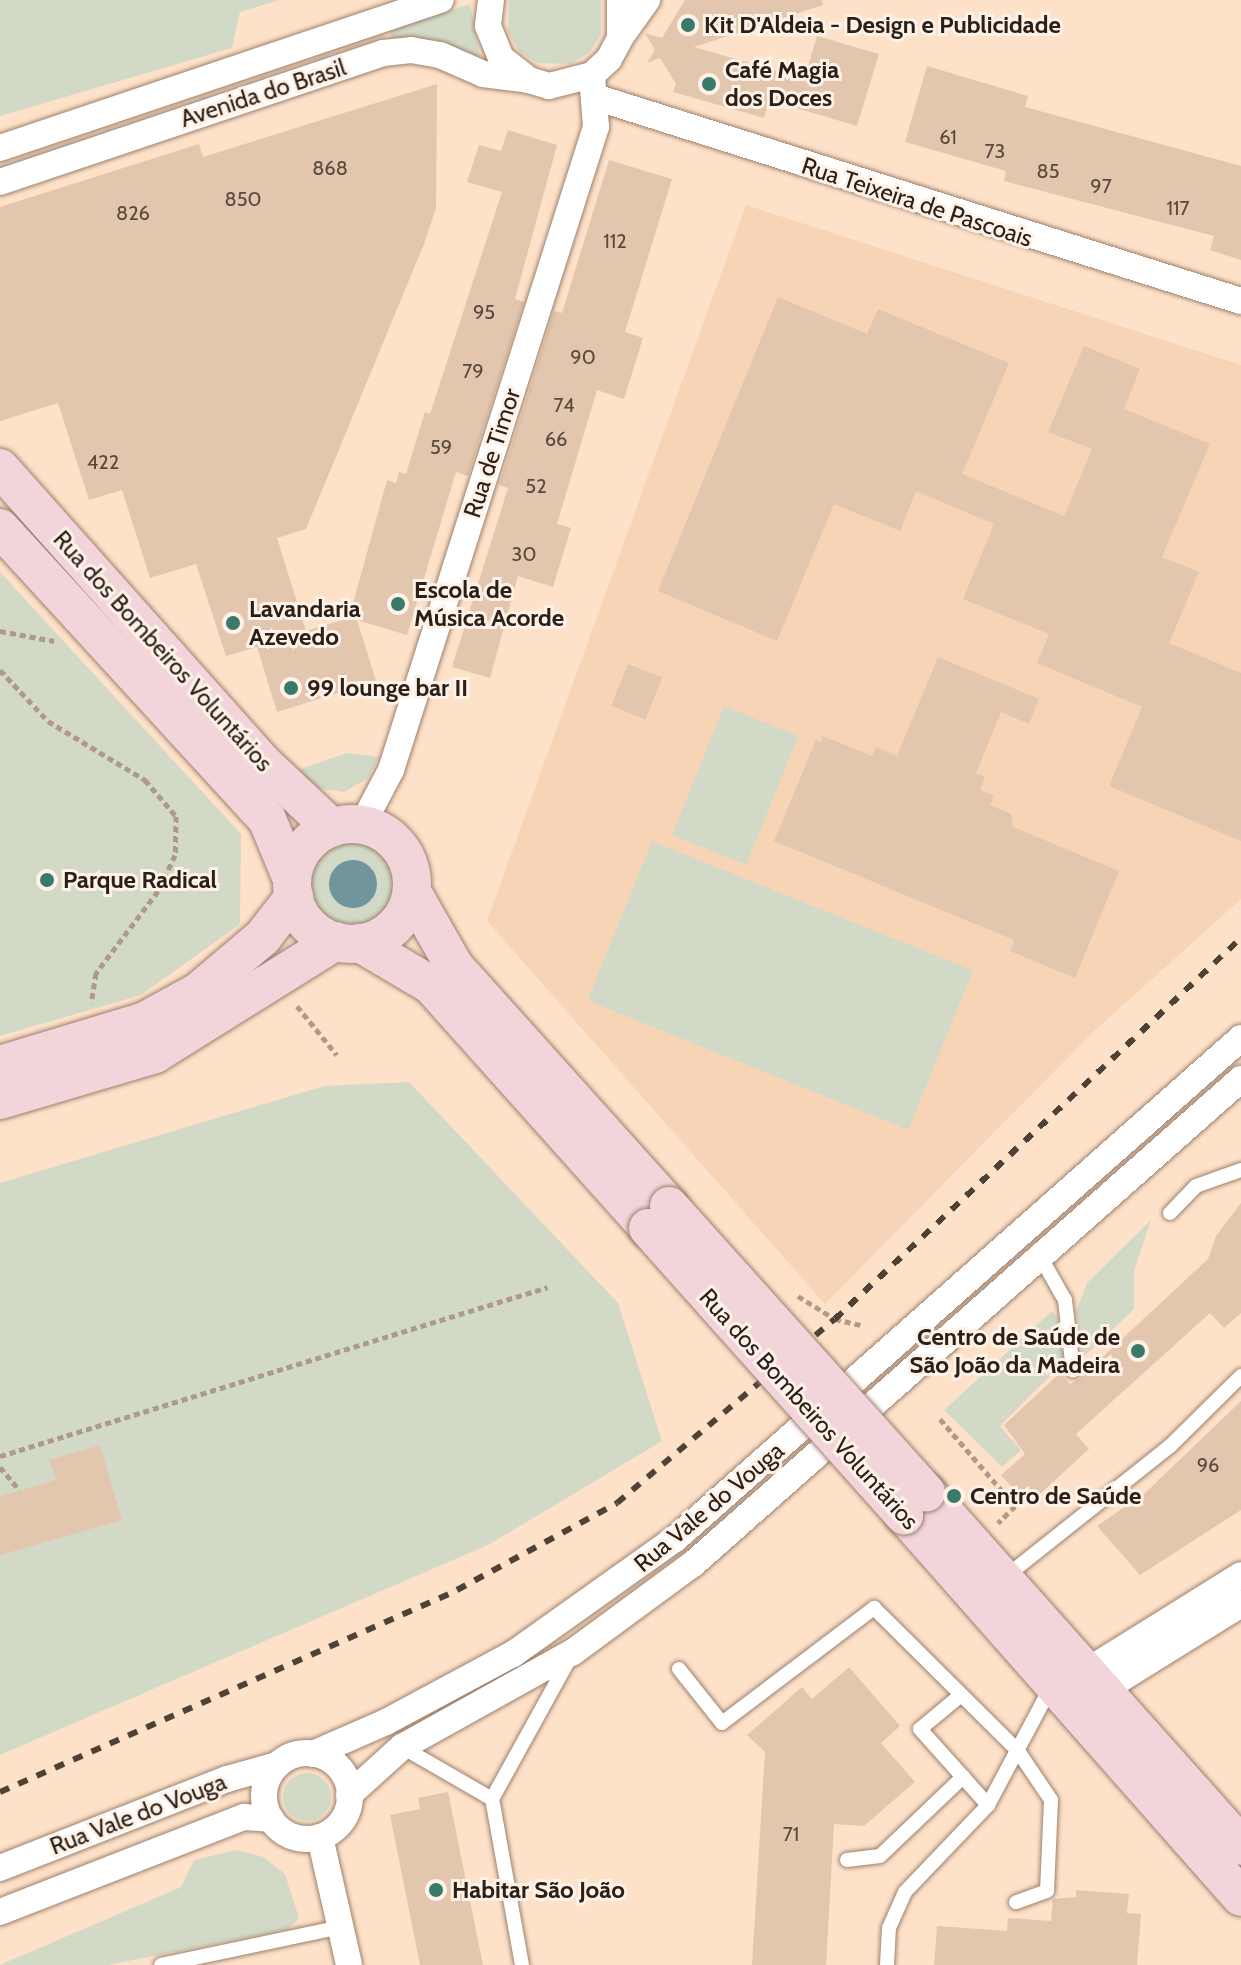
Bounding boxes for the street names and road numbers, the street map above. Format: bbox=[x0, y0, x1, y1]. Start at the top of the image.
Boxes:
street label: Avenida do Brasil bbox=[177, 53, 349, 133]
street label: Rua Teixeira de Pascoais bbox=[798, 151, 1036, 253]
street label: Rua de Timor bbox=[458, 385, 526, 521]
street label: Rua dos Bombeiros Voluntários bbox=[47, 525, 279, 777]
street label: Rua dos Bombeiros Voluntários bbox=[693, 1283, 925, 1535]
street label: Rua Vale do Vouga bbox=[628, 1436, 790, 1578]
street label: Rua Vale do Vouga bbox=[46, 1767, 230, 1861]

